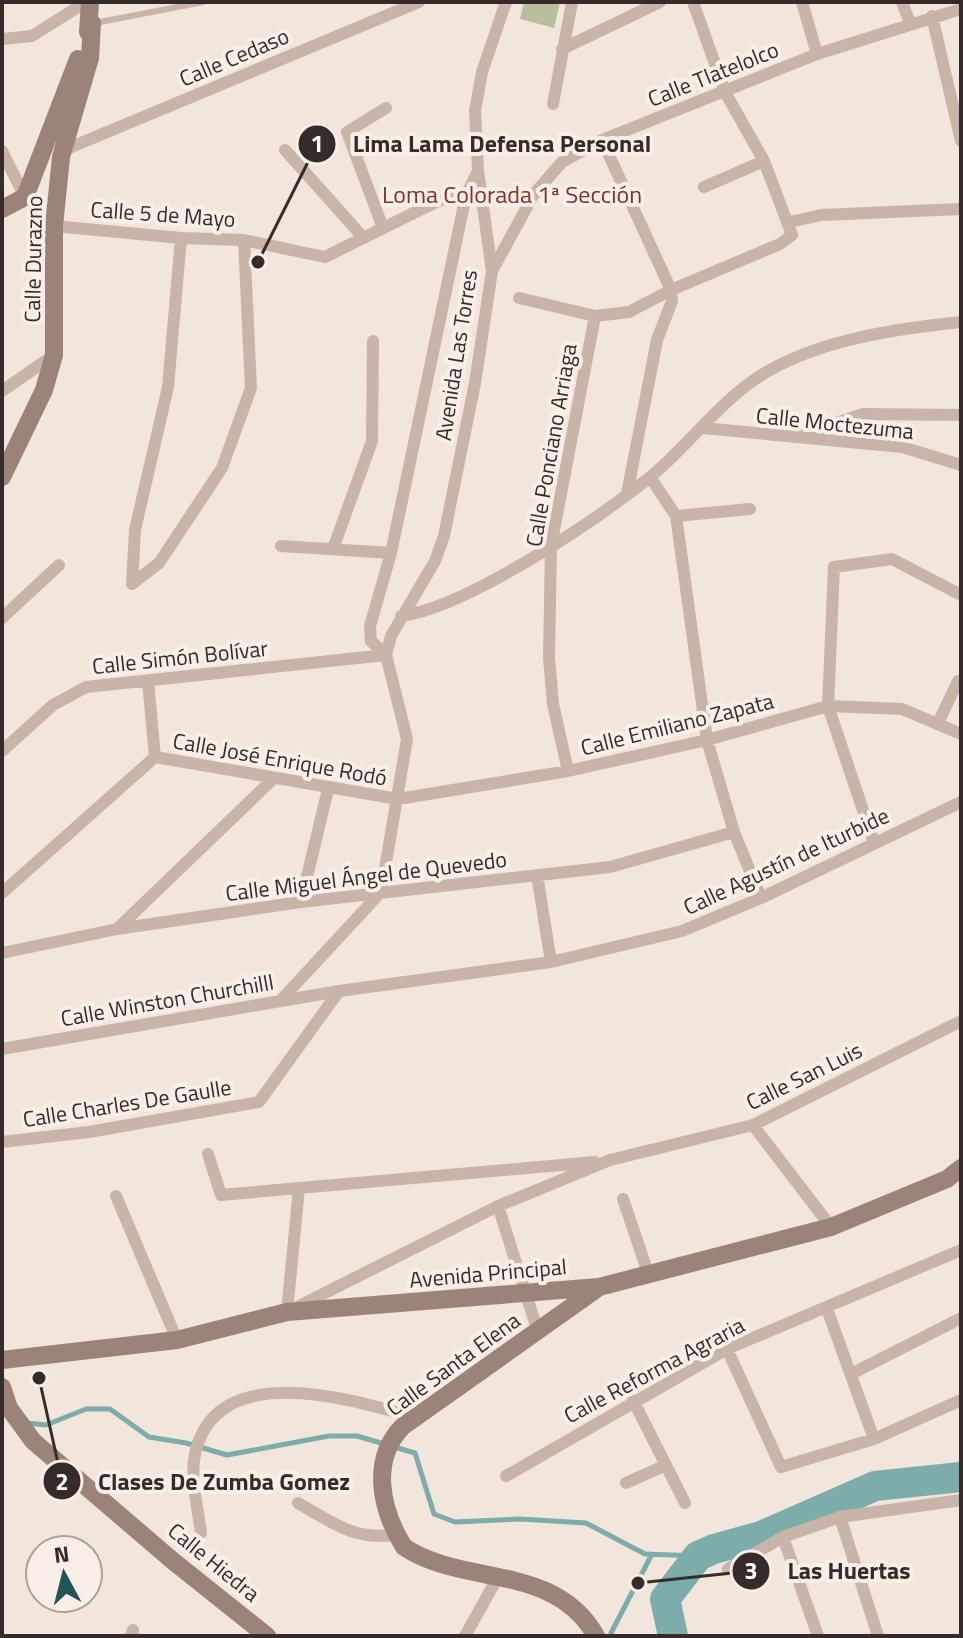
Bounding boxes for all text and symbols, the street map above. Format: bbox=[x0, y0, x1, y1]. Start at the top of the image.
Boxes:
street label: Calle Cedaso bbox=[174, 19, 294, 95]
street label: Calle Tlatelolco bbox=[642, 32, 784, 116]
callout: Lima Lama Defensa Personal bbox=[297, 120, 667, 168]
text: 1 bbox=[310, 125, 324, 161]
text: Lima Lama Defensa Personal bbox=[353, 125, 651, 161]
district label: Loma Colorada 1ª Sección bbox=[382, 176, 642, 212]
street label: Calle 5 de Mayo bbox=[89, 192, 237, 236]
street label: Calle Durazno bbox=[15, 195, 51, 323]
street label: Avenida Las Torres bbox=[426, 267, 486, 443]
street label: Calle Ponciano Arriaga bbox=[516, 341, 586, 549]
street label: Calle Moctezuma bbox=[754, 398, 916, 448]
street label: Calle Simón Bolívar bbox=[90, 631, 270, 683]
street label: Calle Emiliano Zapata bbox=[577, 684, 777, 764]
street label: Calle José Enrique Rodó bbox=[170, 723, 390, 795]
street label: Calle Agustín de Iturbide bbox=[677, 798, 895, 924]
street label: Calle Miguel Ángel de Quevedo bbox=[223, 842, 509, 910]
street label: Calle Winston Churchilll bbox=[58, 965, 276, 1035]
street label: Calle San Luis bbox=[740, 1033, 868, 1119]
street label: Calle Charles De Gaulle bbox=[20, 1070, 234, 1136]
street label: Avenida Principal bbox=[408, 1249, 568, 1297]
street label: Calle Santa Elena bbox=[379, 1304, 527, 1424]
street label: Calle Reforma Agraria bbox=[558, 1308, 750, 1432]
callout: Clases De Zumba Gomez bbox=[42, 1457, 366, 1505]
text: 2 bbox=[55, 1463, 69, 1499]
text: Clases De Zumba Gomez bbox=[98, 1463, 350, 1499]
street label: Calle Hiedra bbox=[160, 1514, 268, 1610]
north arrow bbox=[24, 1534, 104, 1614]
text: N bbox=[52, 1536, 71, 1572]
callout: Las Huertas bbox=[731, 1547, 927, 1595]
text: 3 bbox=[744, 1552, 758, 1588]
text: Las Huertas bbox=[787, 1552, 911, 1588]

